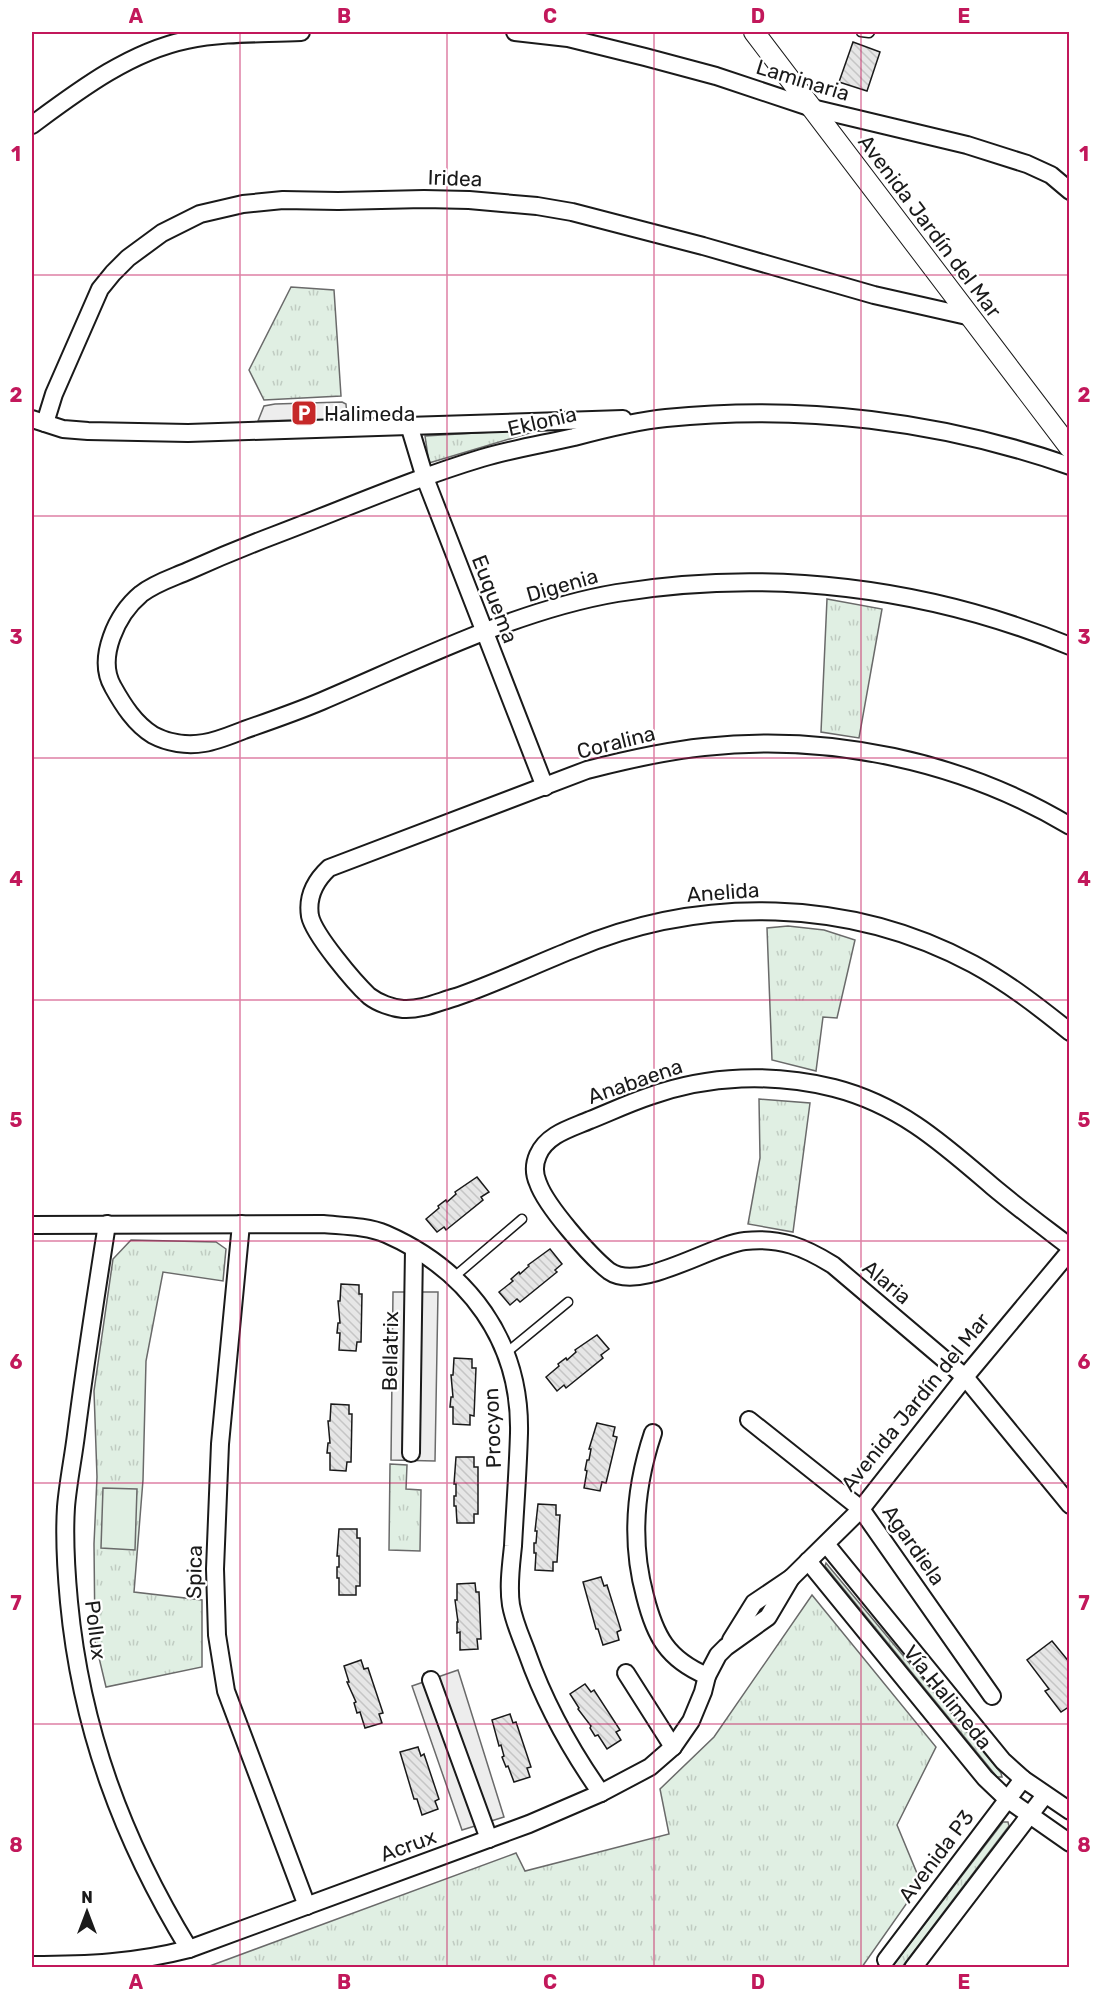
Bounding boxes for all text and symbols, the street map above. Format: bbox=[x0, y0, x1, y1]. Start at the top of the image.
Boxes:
text: A bbox=[129, 4, 144, 28]
text: B bbox=[337, 4, 351, 28]
text: C bbox=[543, 4, 557, 28]
text: D bbox=[751, 4, 765, 28]
text: E bbox=[958, 4, 970, 28]
street label: Laminaria bbox=[753, 54, 853, 106]
street label: Avenida Jardín del Mar bbox=[853, 130, 1007, 322]
text: 1 bbox=[11, 142, 21, 166]
text: 1 bbox=[1079, 142, 1089, 166]
street label: Iridea bbox=[427, 165, 483, 191]
text: 2 bbox=[10, 383, 23, 407]
text: 2 bbox=[1078, 383, 1091, 407]
parking icon: Halimeda bbox=[289, 398, 319, 428]
place label: Halimeda bbox=[324, 401, 415, 426]
street label: Eklonia bbox=[505, 401, 579, 441]
street label: Euquema bbox=[467, 551, 523, 647]
street label: Digenia bbox=[523, 563, 601, 607]
text: 3 bbox=[9, 625, 23, 649]
text: 3 bbox=[1077, 625, 1091, 649]
street label: Coralina bbox=[574, 720, 658, 764]
text: 4 bbox=[9, 867, 23, 891]
text: 4 bbox=[1077, 867, 1091, 891]
street label: Anelida bbox=[686, 877, 760, 907]
street label: Anabaena bbox=[584, 1053, 686, 1109]
text: 5 bbox=[10, 1108, 23, 1132]
text: 5 bbox=[1078, 1108, 1091, 1132]
street label: Alaria bbox=[858, 1255, 916, 1309]
street label: Avenida Jardín del Mar bbox=[835, 1308, 995, 1496]
street label: Bellatrix bbox=[377, 1311, 403, 1391]
text: 6 bbox=[9, 1350, 23, 1374]
text: 6 bbox=[1077, 1350, 1091, 1374]
street label: Procyon bbox=[478, 1387, 506, 1469]
street label: Agardiela bbox=[877, 1500, 951, 1590]
street label: Spica bbox=[181, 1545, 207, 1599]
text: 7 bbox=[10, 1591, 22, 1615]
text: 7 bbox=[1078, 1591, 1090, 1615]
street label: Pollux bbox=[80, 1599, 112, 1661]
street label: Vía Halimeda bbox=[898, 1640, 998, 1754]
street label: Avenida P3 bbox=[893, 1805, 979, 1907]
street label: Acrux bbox=[377, 1823, 439, 1867]
text: 8 bbox=[9, 1833, 23, 1857]
text: 8 bbox=[1077, 1833, 1091, 1857]
north arrow bbox=[57, 1882, 117, 1942]
text: N bbox=[81, 1888, 93, 1907]
text: A bbox=[129, 1970, 144, 1994]
text: B bbox=[337, 1970, 351, 1994]
text: C bbox=[543, 1970, 557, 1994]
text: D bbox=[751, 1970, 765, 1994]
text: E bbox=[958, 1970, 970, 1994]

